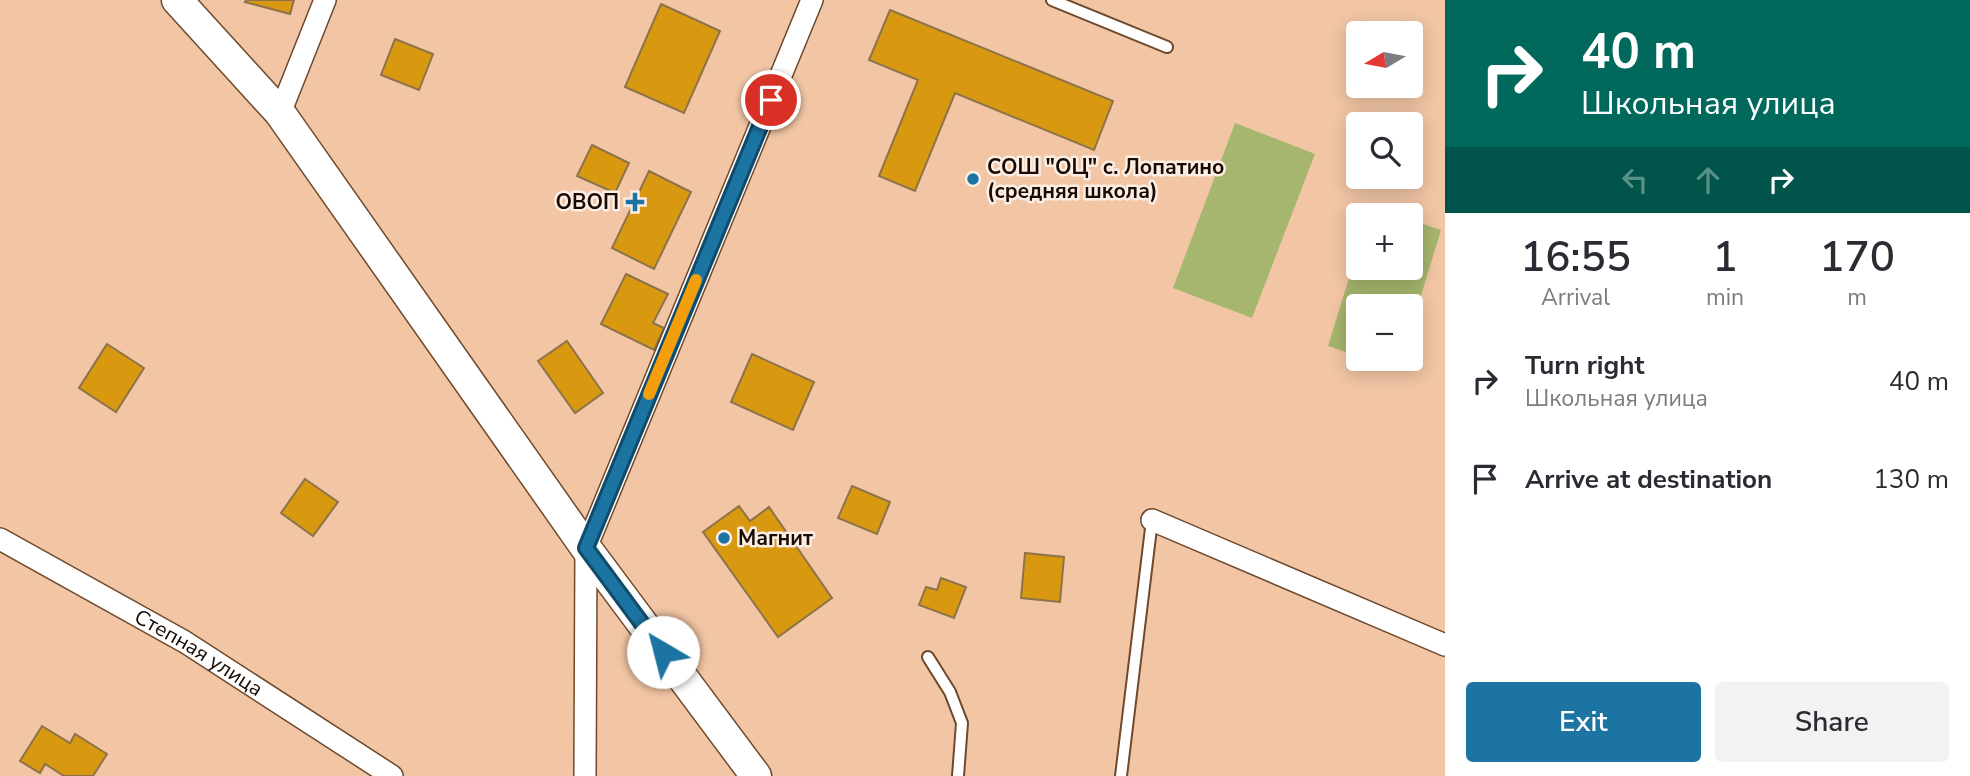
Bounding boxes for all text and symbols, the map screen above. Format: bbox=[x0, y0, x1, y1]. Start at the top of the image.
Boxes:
text: 40 m bbox=[1581, 18, 1696, 85]
north arrow bbox=[1346, 21, 1423, 98]
map controls bbox=[1346, 21, 1423, 371]
icon: right bbox=[1466, 28, 1557, 119]
pin bbox=[741, 70, 801, 130]
icon: arrive bbox=[752, 81, 790, 119]
text: Школьная улица bbox=[1581, 82, 1836, 125]
button: search bbox=[1346, 112, 1423, 189]
place label: СОШ "ОЦ" с. Лопатино (средняя школа) bbox=[987, 153, 1225, 205]
icon: left bbox=[1616, 161, 1654, 199]
icon: ahead bbox=[1689, 161, 1727, 199]
icon: right bbox=[1762, 161, 1800, 199]
marker: СОШ "ОЦ" с. Лопатино (средняя школа) bbox=[965, 171, 981, 187]
place label: ОВОП bbox=[555, 188, 619, 216]
marker: ОВОП bbox=[625, 192, 645, 212]
button: + bbox=[1346, 203, 1423, 280]
text: 16:55 bbox=[1520, 229, 1631, 286]
text: 1 bbox=[1712, 229, 1738, 286]
text: 170 bbox=[1819, 229, 1895, 286]
text: Arrival bbox=[1541, 282, 1610, 313]
text: min bbox=[1706, 282, 1744, 313]
text: m bbox=[1847, 282, 1867, 313]
button: − bbox=[1346, 294, 1423, 371]
text: Turn right bbox=[1525, 348, 1644, 383]
icon: right bbox=[1466, 362, 1504, 400]
text: 40 m bbox=[1889, 364, 1949, 399]
text: Школьная улица bbox=[1525, 383, 1708, 414]
icon: arrive bbox=[1466, 460, 1504, 498]
text: Arrive at destination bbox=[1525, 462, 1772, 497]
text: 130 m bbox=[1873, 462, 1949, 497]
place label: Магнит bbox=[738, 524, 813, 552]
marker: Магнит bbox=[716, 530, 732, 546]
street label: Степная улица bbox=[129, 603, 268, 703]
position arrow bbox=[626, 615, 700, 689]
button: Exit bbox=[1466, 682, 1701, 762]
button: Share bbox=[1715, 682, 1949, 762]

